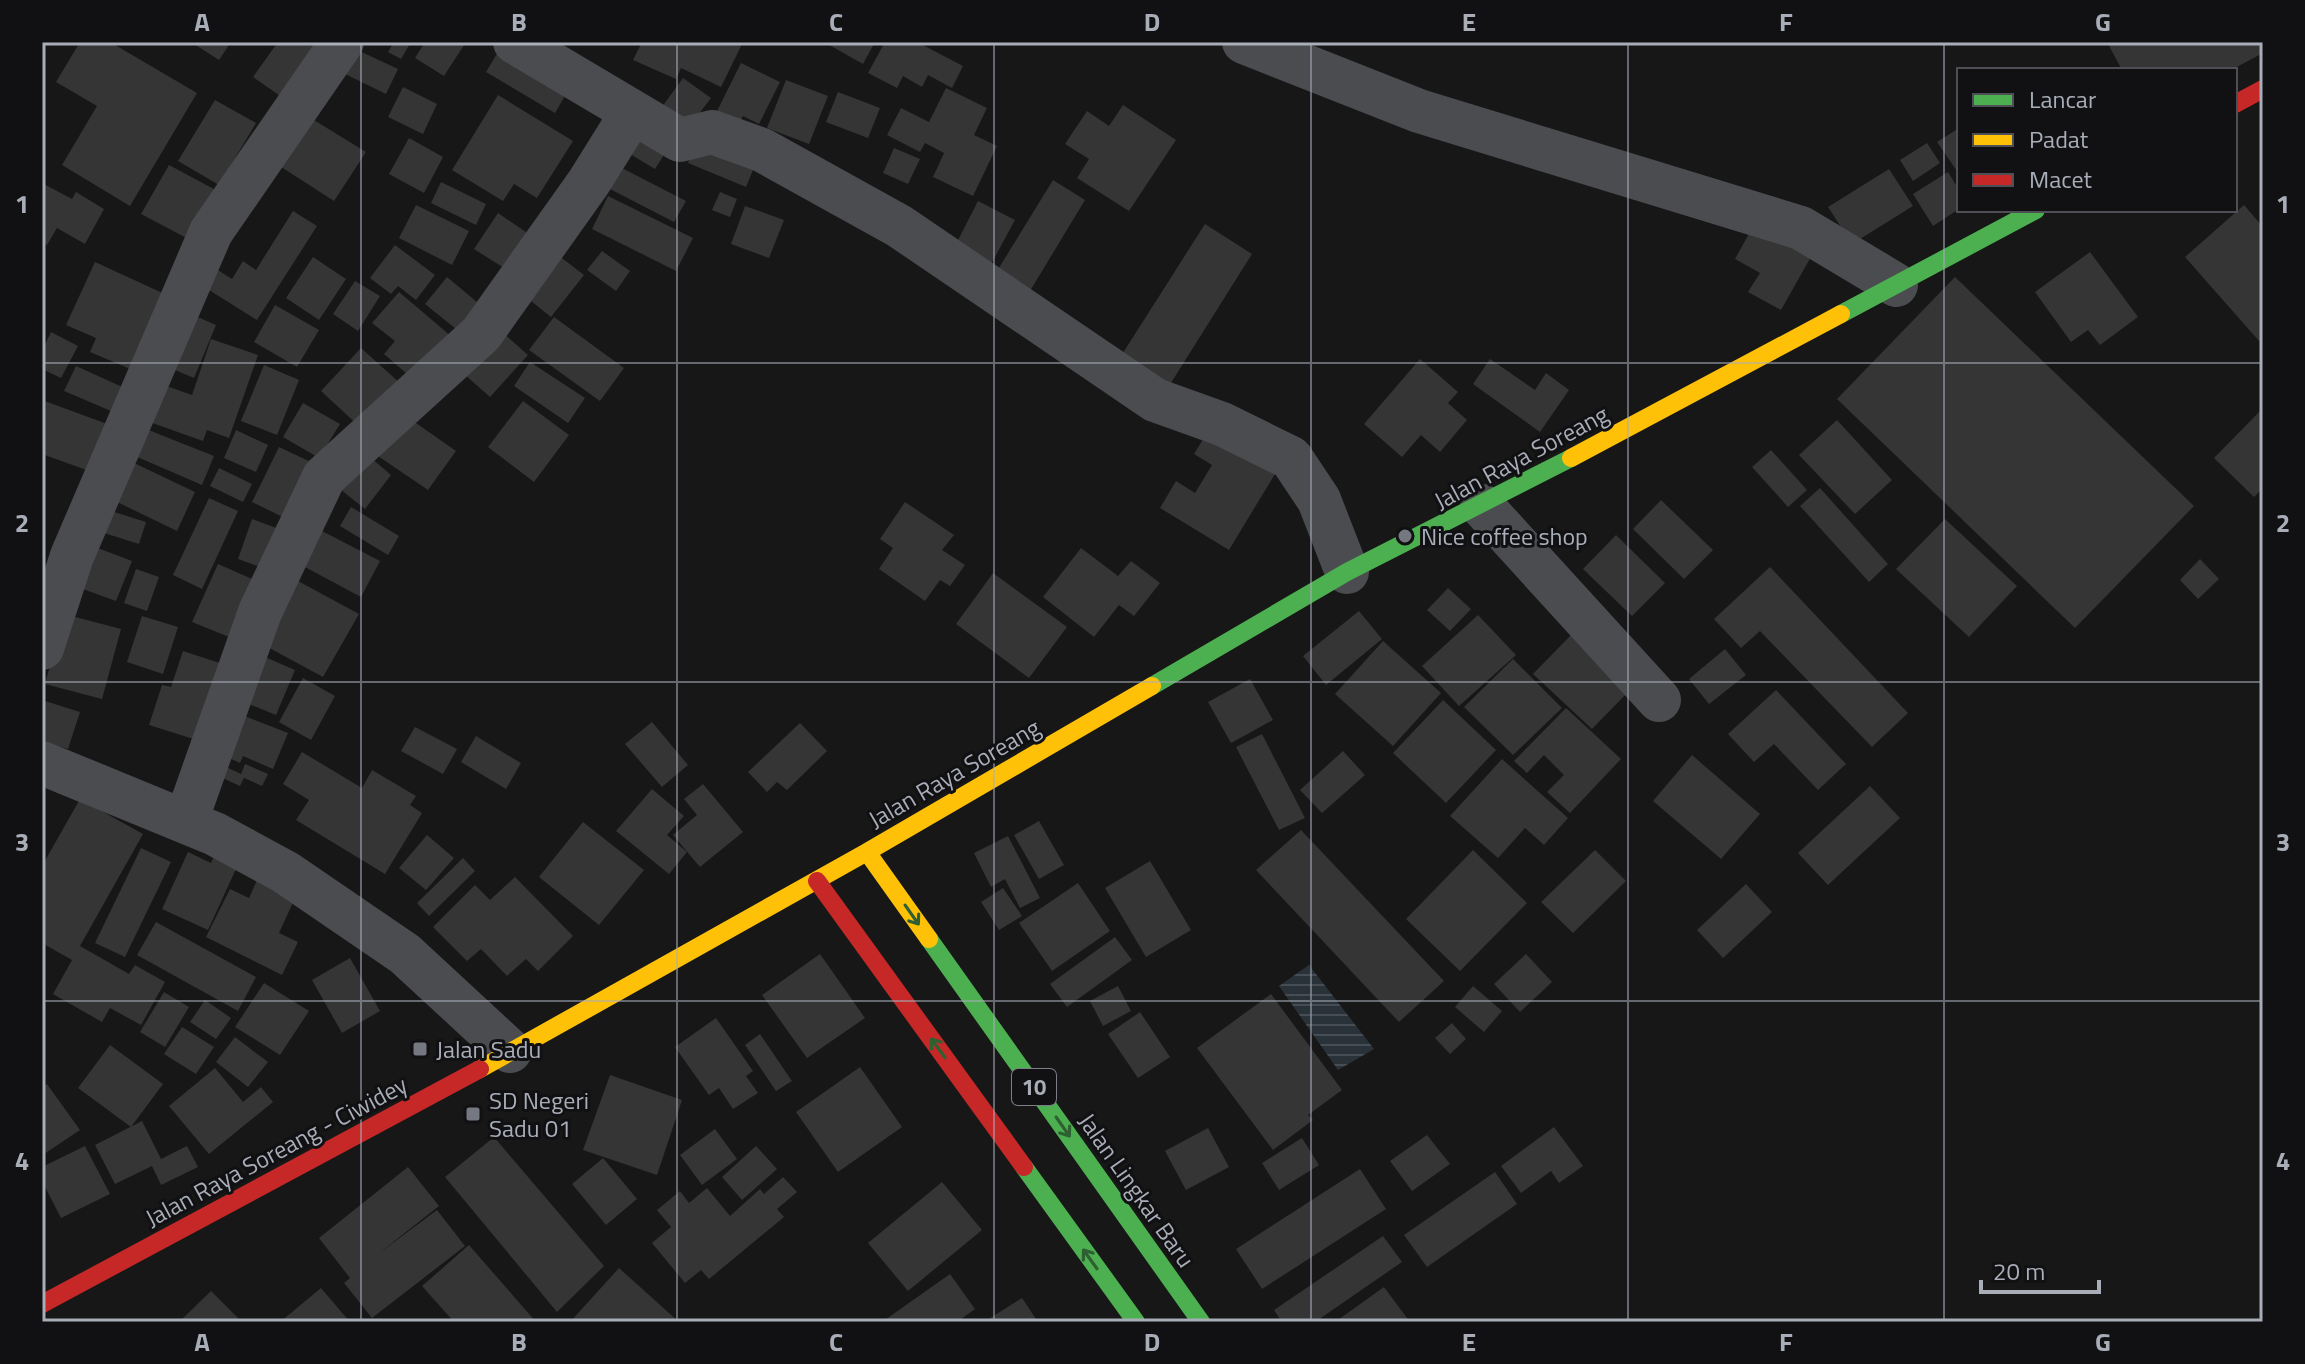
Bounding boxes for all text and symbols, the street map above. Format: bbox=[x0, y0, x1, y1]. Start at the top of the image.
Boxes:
text: A bbox=[194, 2, 210, 41]
text: B bbox=[511, 2, 527, 41]
text: C bbox=[829, 2, 843, 41]
text: D bbox=[1144, 2, 1160, 41]
text: E bbox=[1462, 2, 1476, 41]
text: F bbox=[1779, 2, 1793, 41]
text: G bbox=[2095, 2, 2111, 41]
legend bbox=[1957, 68, 2237, 212]
text: Lancar bbox=[2029, 81, 2096, 117]
text: Padat bbox=[2029, 121, 2089, 157]
text: Macet bbox=[2029, 161, 2093, 197]
text: 1 bbox=[15, 184, 29, 223]
text: 1 bbox=[2276, 184, 2290, 223]
street label: Jalan Raya Soreang bbox=[1427, 396, 1615, 518]
text: 2 bbox=[15, 503, 29, 542]
text: 2 bbox=[2276, 503, 2290, 542]
place label: Nice coffee shop bbox=[1421, 518, 1588, 554]
marker: Nice coffee shop bbox=[1396, 527, 1414, 545]
street label: Jalan Raya Soreang bbox=[861, 709, 1047, 837]
text: 3 bbox=[15, 822, 29, 861]
text: 3 bbox=[2276, 822, 2290, 861]
one-way arrow bbox=[904, 904, 920, 926]
place label: Jalan Sadu bbox=[436, 1031, 541, 1067]
one-way arrow bbox=[929, 1038, 946, 1059]
marker: Jalan Sadu bbox=[411, 1040, 429, 1058]
street label: Jalan Raya Soreang - Ciwidey bbox=[139, 1066, 414, 1236]
road number: 10 bbox=[1012, 1069, 1056, 1105]
place label: SD Negeri Sadu 01 bbox=[489, 1082, 589, 1146]
marker: SD Negeri Sadu 01 bbox=[464, 1105, 482, 1123]
street label: Jalan Lingkar Baru bbox=[1070, 1105, 1204, 1275]
one-way arrow bbox=[1055, 1116, 1071, 1138]
text: 4 bbox=[15, 1141, 29, 1180]
text: 4 bbox=[2276, 1141, 2290, 1180]
scale bar bbox=[1981, 1244, 2099, 1294]
one-way arrow bbox=[1082, 1248, 1098, 1270]
text: 20 m bbox=[1993, 1253, 2045, 1289]
text: A bbox=[194, 1322, 210, 1361]
text: B bbox=[511, 1322, 527, 1361]
text: C bbox=[829, 1322, 843, 1361]
text: D bbox=[1144, 1322, 1160, 1361]
text: E bbox=[1462, 1322, 1476, 1361]
text: F bbox=[1779, 1322, 1793, 1361]
text: G bbox=[2095, 1322, 2111, 1361]

